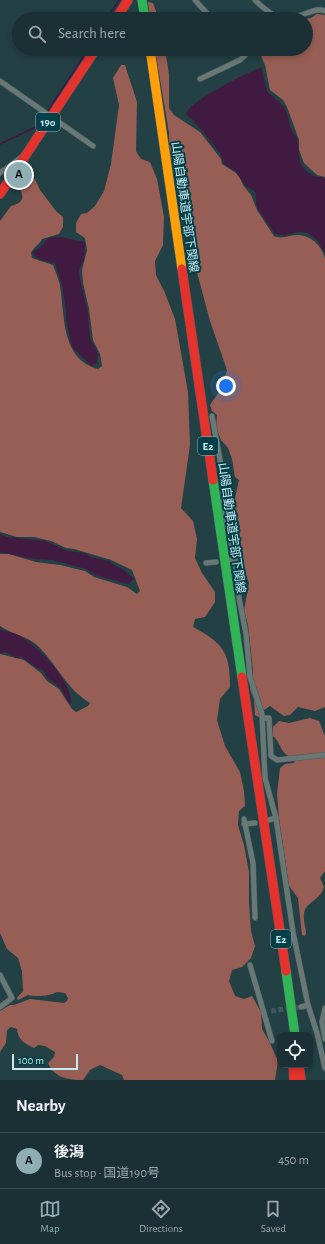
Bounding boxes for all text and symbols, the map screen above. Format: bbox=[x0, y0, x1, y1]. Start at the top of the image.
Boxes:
search box bbox=[12, 12, 313, 56]
icon: search bbox=[26, 23, 48, 45]
text: Search here bbox=[58, 26, 126, 41]
road number: 190 bbox=[36, 113, 60, 131]
street label: 山陽自動車道宇部下関線 bbox=[170, 141, 201, 273]
pin: A bbox=[6, 160, 32, 190]
your location bbox=[216, 376, 236, 396]
road number: E2 bbox=[198, 437, 218, 455]
street label: 山陽自動車道宇部下関線 bbox=[217, 462, 248, 594]
road number: E2 bbox=[271, 930, 291, 948]
map controls bbox=[277, 1032, 313, 1068]
button: locate bbox=[277, 1032, 313, 1068]
scale bar bbox=[12, 1052, 78, 1071]
text: 100 m bbox=[18, 1055, 44, 1066]
text: Nearby bbox=[16, 1097, 66, 1114]
text: 後潟 bbox=[54, 1145, 84, 1160]
text: A bbox=[25, 1154, 33, 1167]
text: 450 m bbox=[278, 1154, 309, 1167]
text: Bus stop · 国道190号 bbox=[54, 1167, 160, 1180]
tab: Map bbox=[39, 1198, 61, 1235]
tab: Directions bbox=[139, 1198, 183, 1235]
tab: Saved bbox=[261, 1198, 286, 1235]

